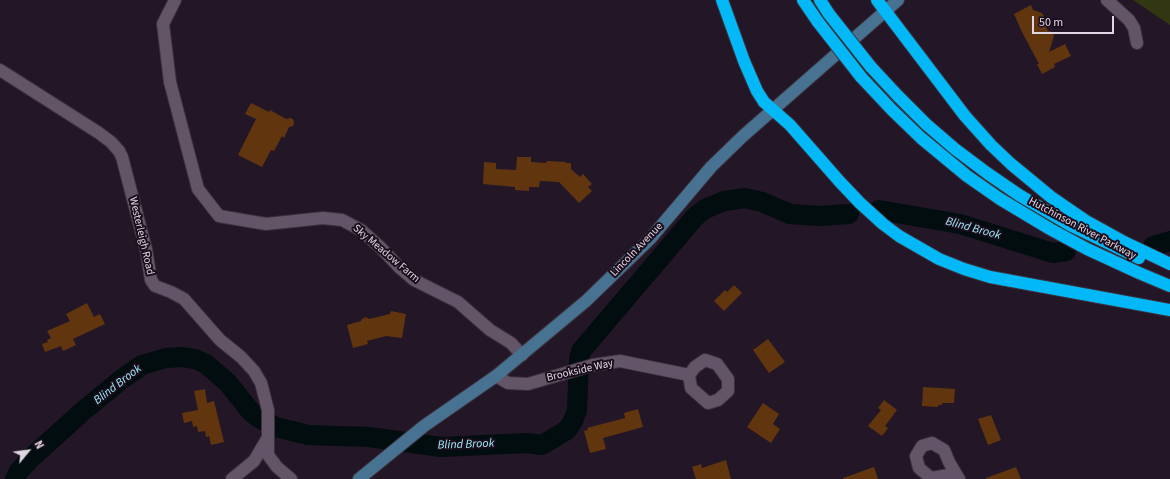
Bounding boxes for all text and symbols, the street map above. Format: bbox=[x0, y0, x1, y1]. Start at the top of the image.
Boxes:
scale bar bbox=[1034, 8, 1116, 34]
text: 50 m bbox=[1039, 14, 1063, 31]
street label: Hutchinson River Parkway bbox=[1026, 195, 1138, 263]
street label: Westerleigh Road bbox=[126, 196, 156, 276]
water label: Blind Brook bbox=[944, 215, 1002, 243]
street label: Lincoln Avenue bbox=[608, 220, 666, 280]
street label: Sky Meadow Farm bbox=[350, 222, 422, 286]
street label: Brookside Way bbox=[546, 357, 614, 385]
water label: Blind Brook bbox=[91, 362, 145, 408]
north arrow bbox=[8, 431, 48, 471]
water label: Blind Brook bbox=[437, 437, 495, 453]
text: N bbox=[31, 438, 47, 452]

